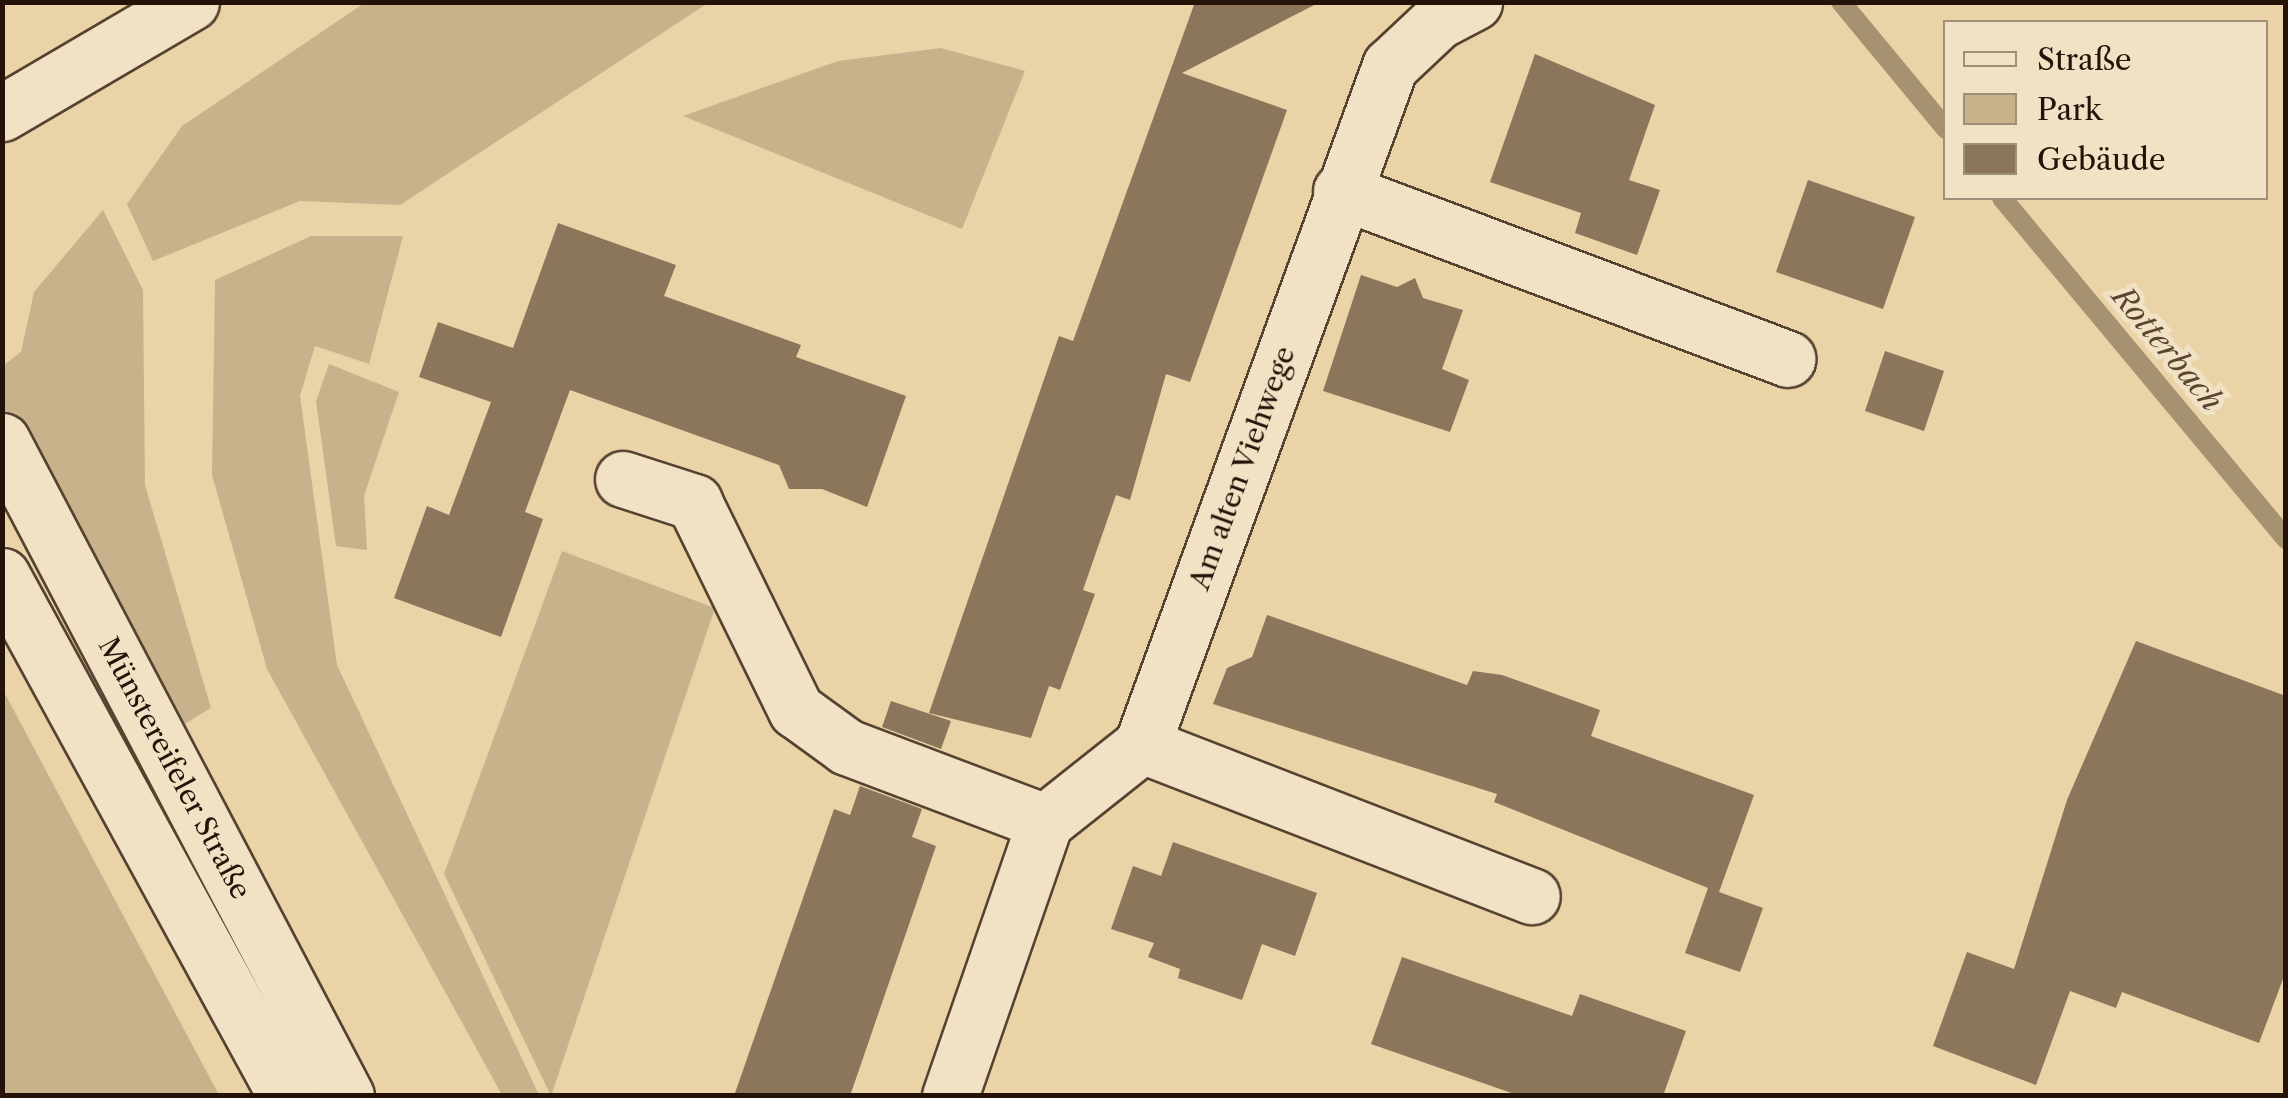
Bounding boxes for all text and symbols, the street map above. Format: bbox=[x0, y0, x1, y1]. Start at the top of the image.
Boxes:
legend bbox=[1943, 20, 2268, 200]
text: Straße bbox=[2037, 41, 2132, 78]
text: Park bbox=[2037, 91, 2102, 128]
text: Gebäude bbox=[2037, 141, 2165, 178]
water label: Rotterbach bbox=[2104, 279, 2230, 419]
street label: Am alten Viehwege bbox=[1182, 341, 1302, 595]
street label: Münstereifeler Straße bbox=[92, 631, 258, 905]

